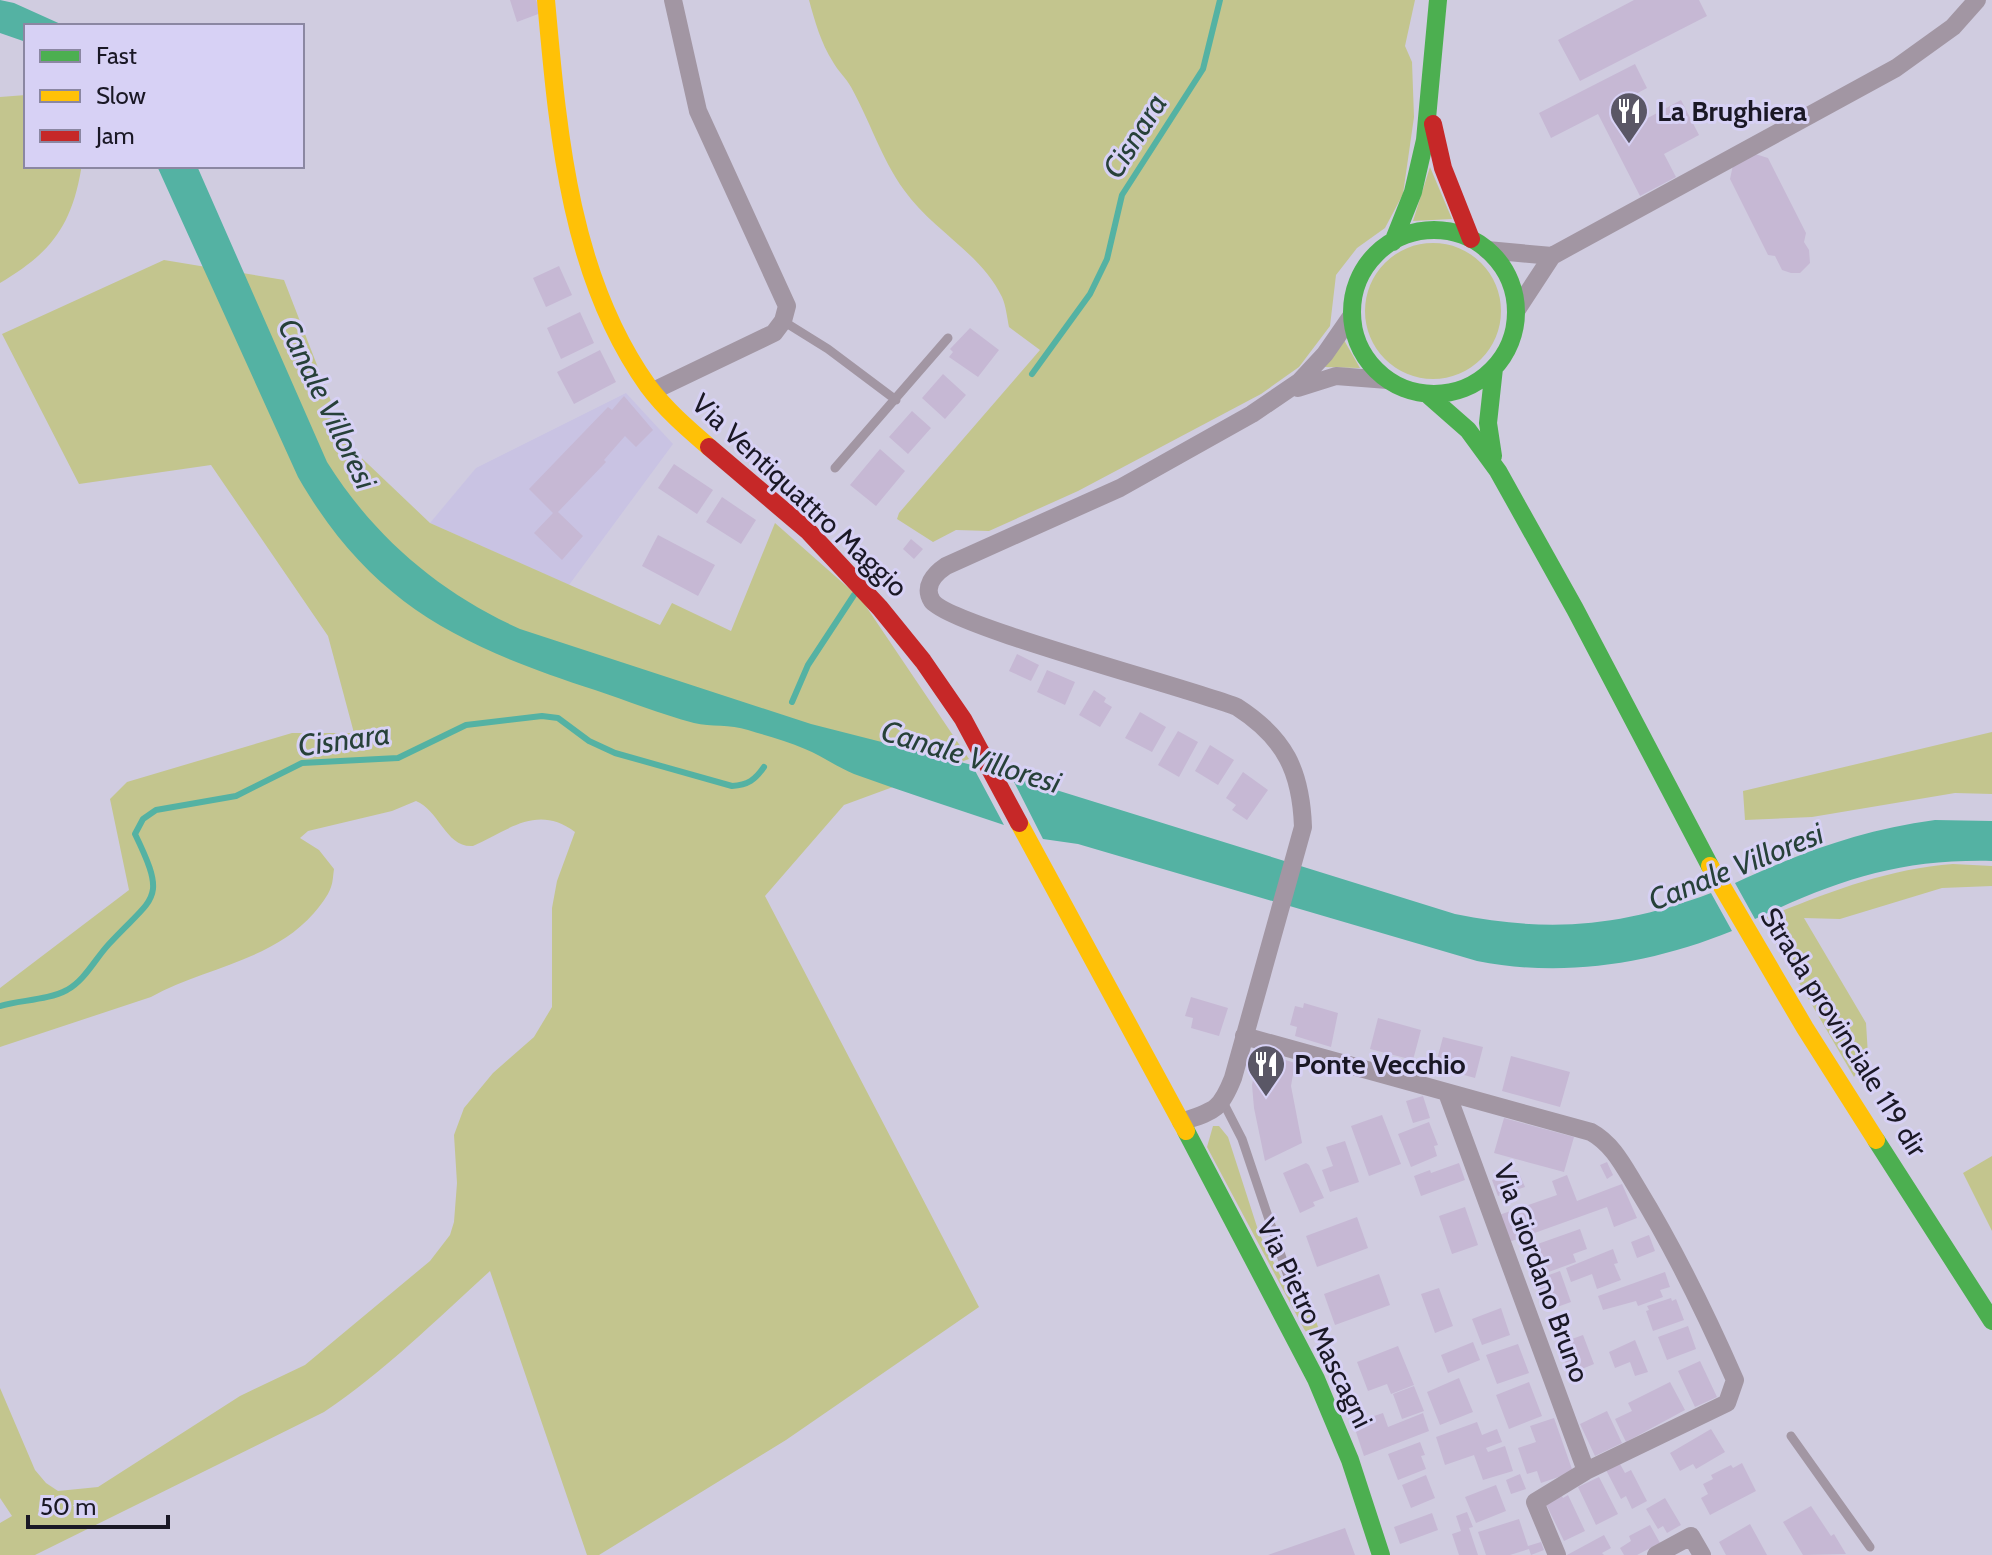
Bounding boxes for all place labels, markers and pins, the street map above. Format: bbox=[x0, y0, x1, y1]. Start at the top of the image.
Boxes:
restaurant icon: La Brughiera bbox=[1608, 90, 1650, 145]
place label: La Brughiera bbox=[1657, 94, 1807, 128]
restaurant icon: Ponte Vecchio bbox=[1245, 1043, 1287, 1098]
place label: Ponte Vecchio bbox=[1294, 1047, 1466, 1081]

